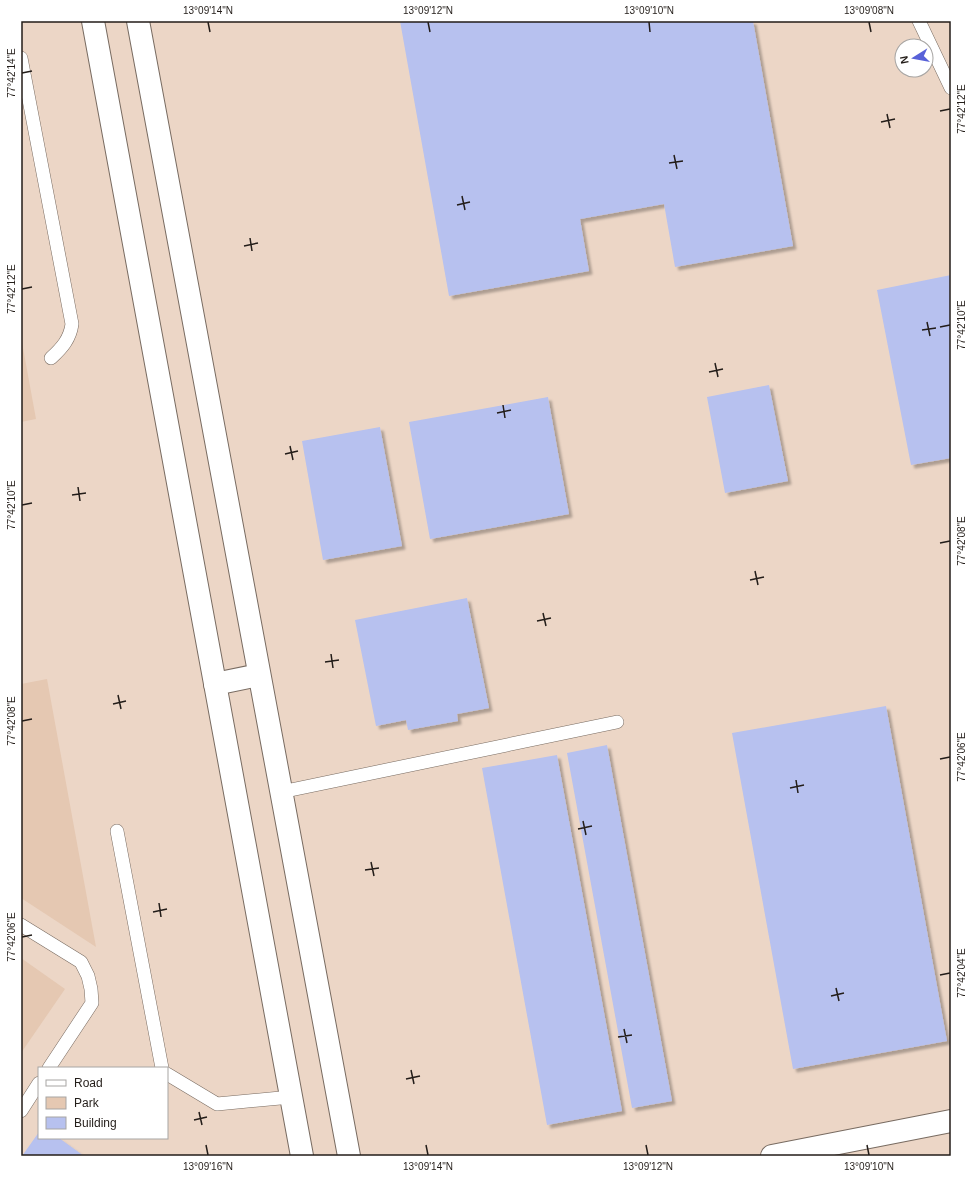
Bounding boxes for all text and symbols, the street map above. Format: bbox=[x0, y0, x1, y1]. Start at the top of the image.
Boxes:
text: 13°09'14"N bbox=[183, 5, 233, 16]
text: 13°09'12"N bbox=[403, 5, 453, 16]
text: 13°09'10"N bbox=[624, 5, 674, 16]
text: 13°09'08"N bbox=[844, 5, 894, 16]
north arrow bbox=[894, 38, 934, 78]
text: 77°42'14"E bbox=[6, 48, 17, 98]
text: N bbox=[898, 55, 911, 65]
text: 77°42'12"E bbox=[956, 84, 967, 134]
text: 77°42'12"E bbox=[6, 264, 17, 314]
text: 77°42'10"E bbox=[956, 300, 967, 350]
text: 77°42'10"E bbox=[6, 480, 17, 530]
text: 77°42'08"E bbox=[956, 516, 967, 566]
text: 77°42'08"E bbox=[6, 696, 17, 746]
text: 77°42'06"E bbox=[956, 732, 967, 782]
text: 77°42'06"E bbox=[6, 912, 17, 962]
text: 77°42'04"E bbox=[956, 948, 967, 998]
legend bbox=[38, 1067, 168, 1139]
text: Road bbox=[74, 1076, 103, 1090]
text: Park bbox=[74, 1096, 100, 1110]
text: Building bbox=[74, 1116, 117, 1130]
text: 13°09'16"N bbox=[183, 1161, 233, 1172]
text: 13°09'14"N bbox=[403, 1161, 453, 1172]
text: 13°09'12"N bbox=[623, 1161, 673, 1172]
text: 13°09'10"N bbox=[844, 1161, 894, 1172]

